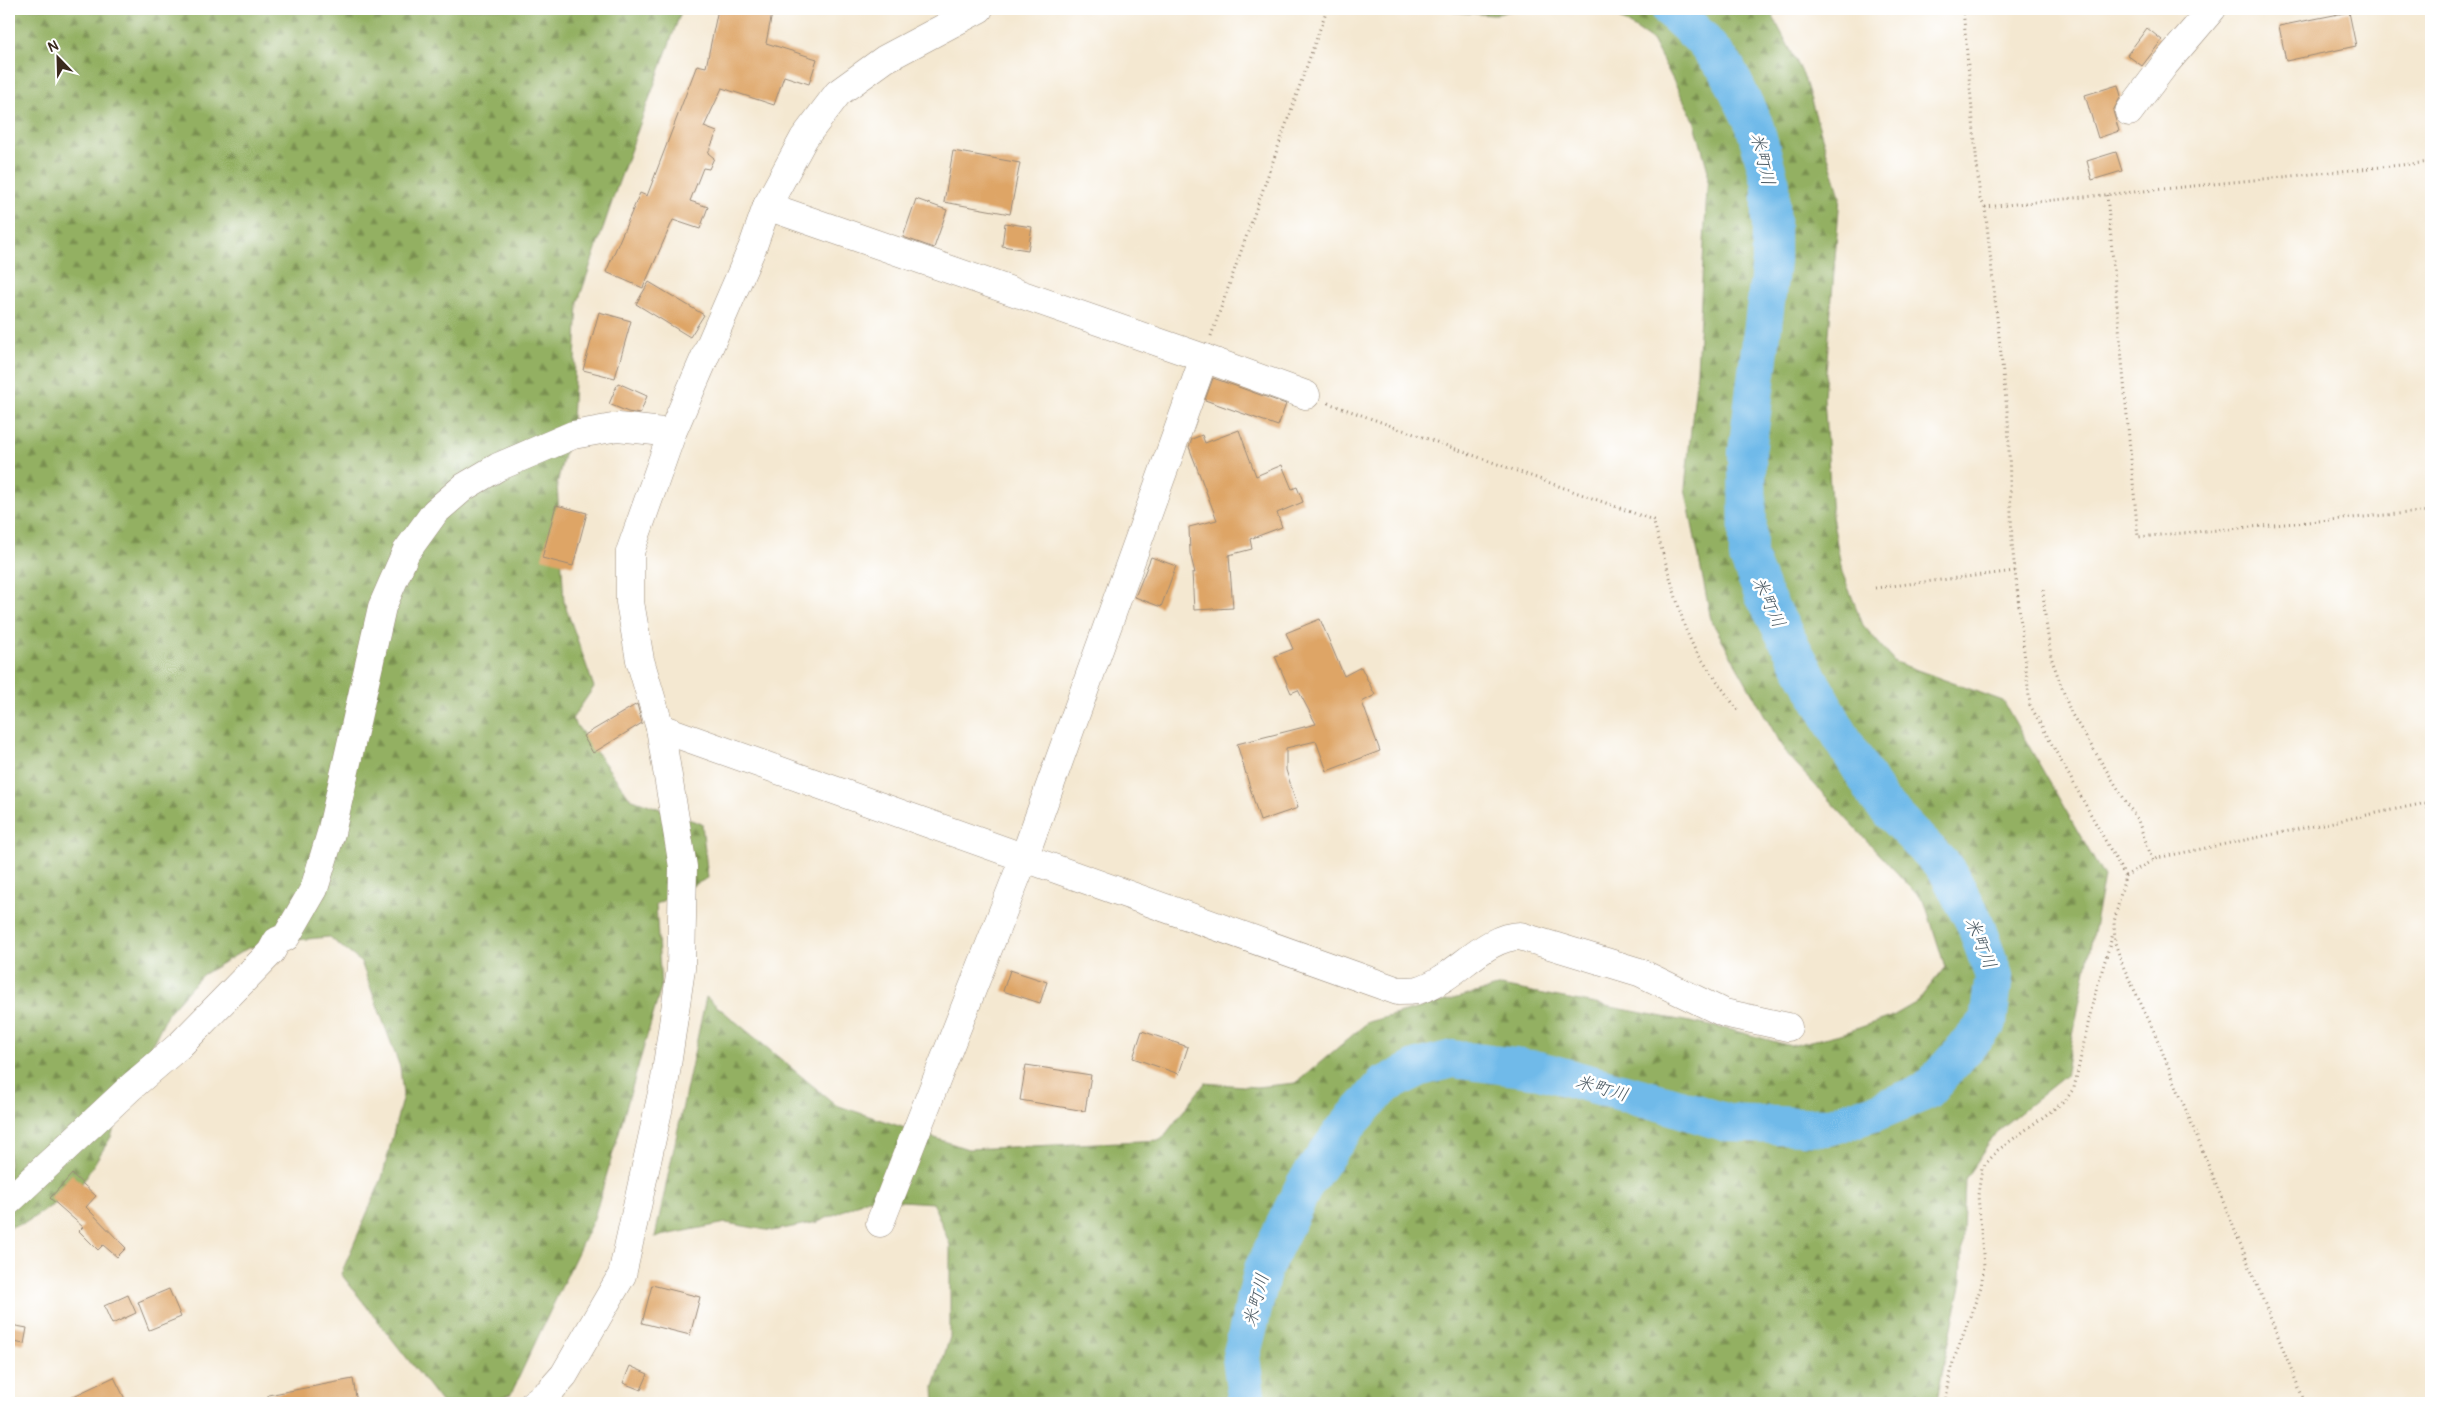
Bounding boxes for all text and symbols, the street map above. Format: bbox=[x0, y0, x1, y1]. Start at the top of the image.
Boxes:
north arrow bbox=[32, 32, 82, 82]
text: N bbox=[45, 37, 61, 56]
water label: 米町川 bbox=[1745, 130, 1780, 188]
water label: 米町川 bbox=[1747, 573, 1790, 632]
water label: 米町川 bbox=[1960, 914, 2001, 973]
water label: 米町川 bbox=[1573, 1070, 1631, 1107]
water label: 米町川 bbox=[1238, 1271, 1275, 1329]

